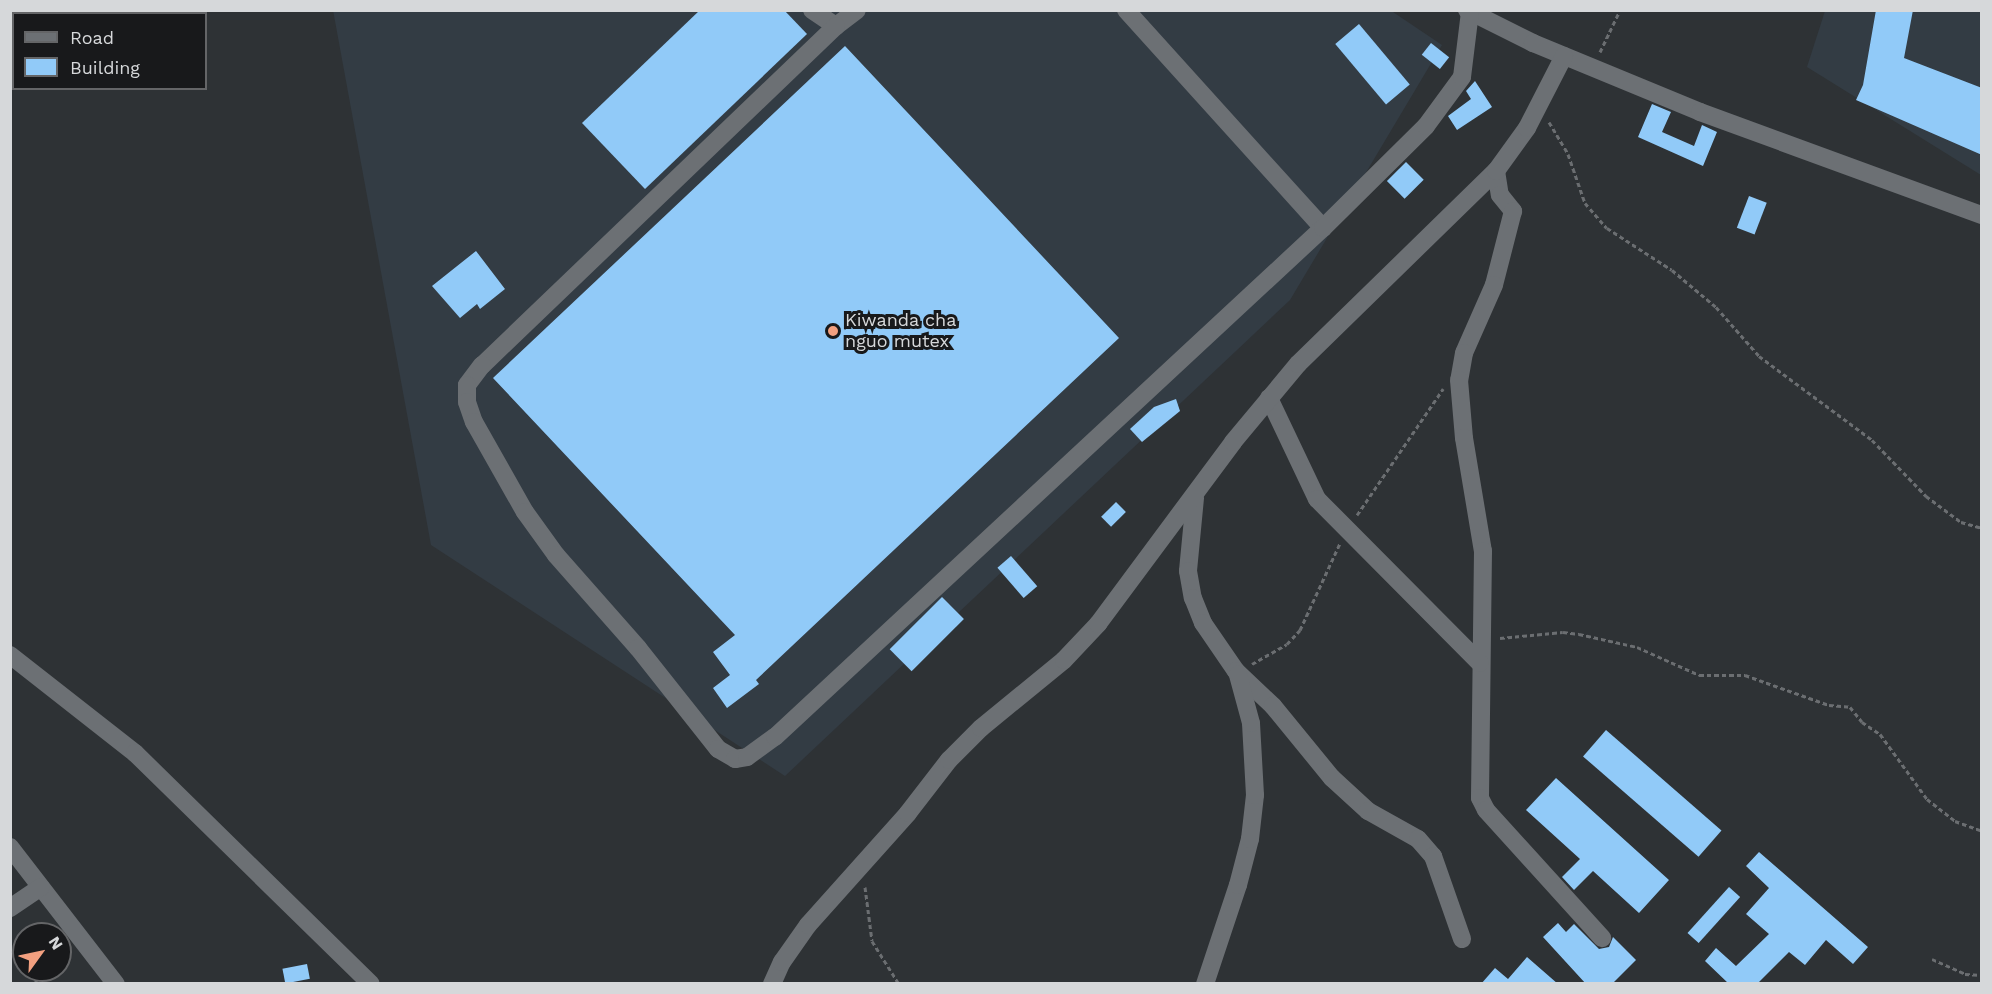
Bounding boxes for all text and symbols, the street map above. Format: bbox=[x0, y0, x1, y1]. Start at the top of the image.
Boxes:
legend bbox=[12, 12, 207, 90]
text: Road bbox=[70, 27, 114, 48]
text: Building bbox=[70, 57, 140, 78]
place label: Kiwanda cha nguo mutex bbox=[845, 310, 957, 352]
marker: Kiwanda cha nguo mutex bbox=[826, 324, 840, 338]
north arrow bbox=[12, 922, 72, 982]
text: N bbox=[45, 933, 67, 953]

